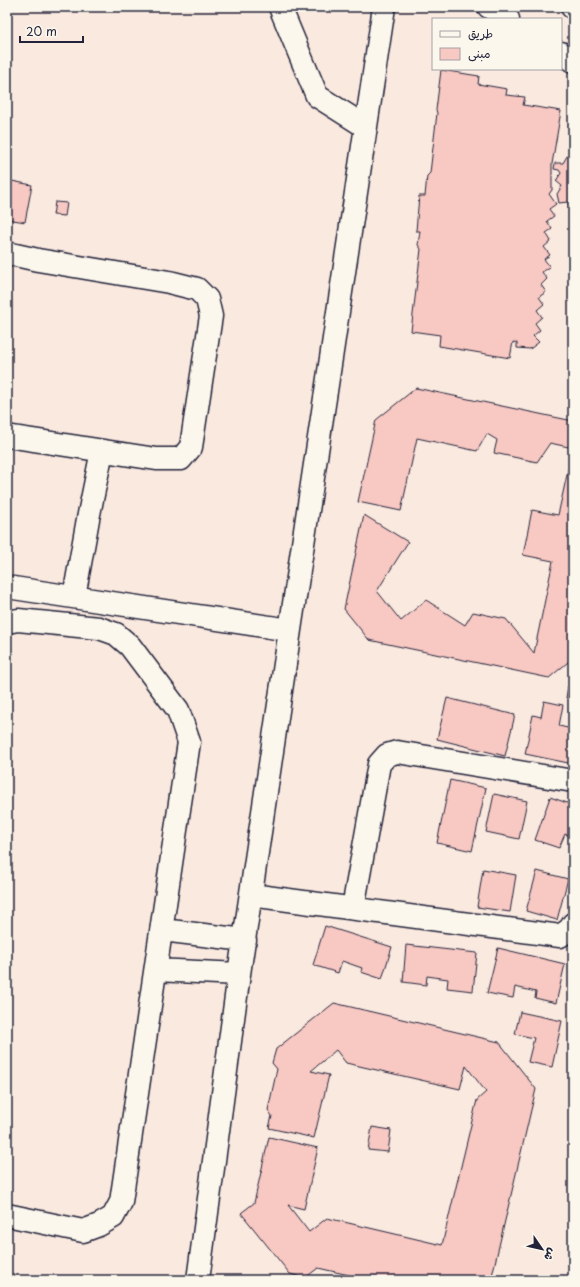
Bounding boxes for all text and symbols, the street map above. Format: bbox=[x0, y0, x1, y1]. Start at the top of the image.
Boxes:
scale bar bbox=[20, 18, 83, 44]
legend bbox=[432, 18, 562, 70]
text: 20 m bbox=[26, 22, 57, 40]
text: طريق bbox=[468, 24, 493, 42]
text: مبنى bbox=[468, 44, 491, 62]
north arrow bbox=[522, 1229, 562, 1269]
text: ش bbox=[540, 1245, 561, 1265]

